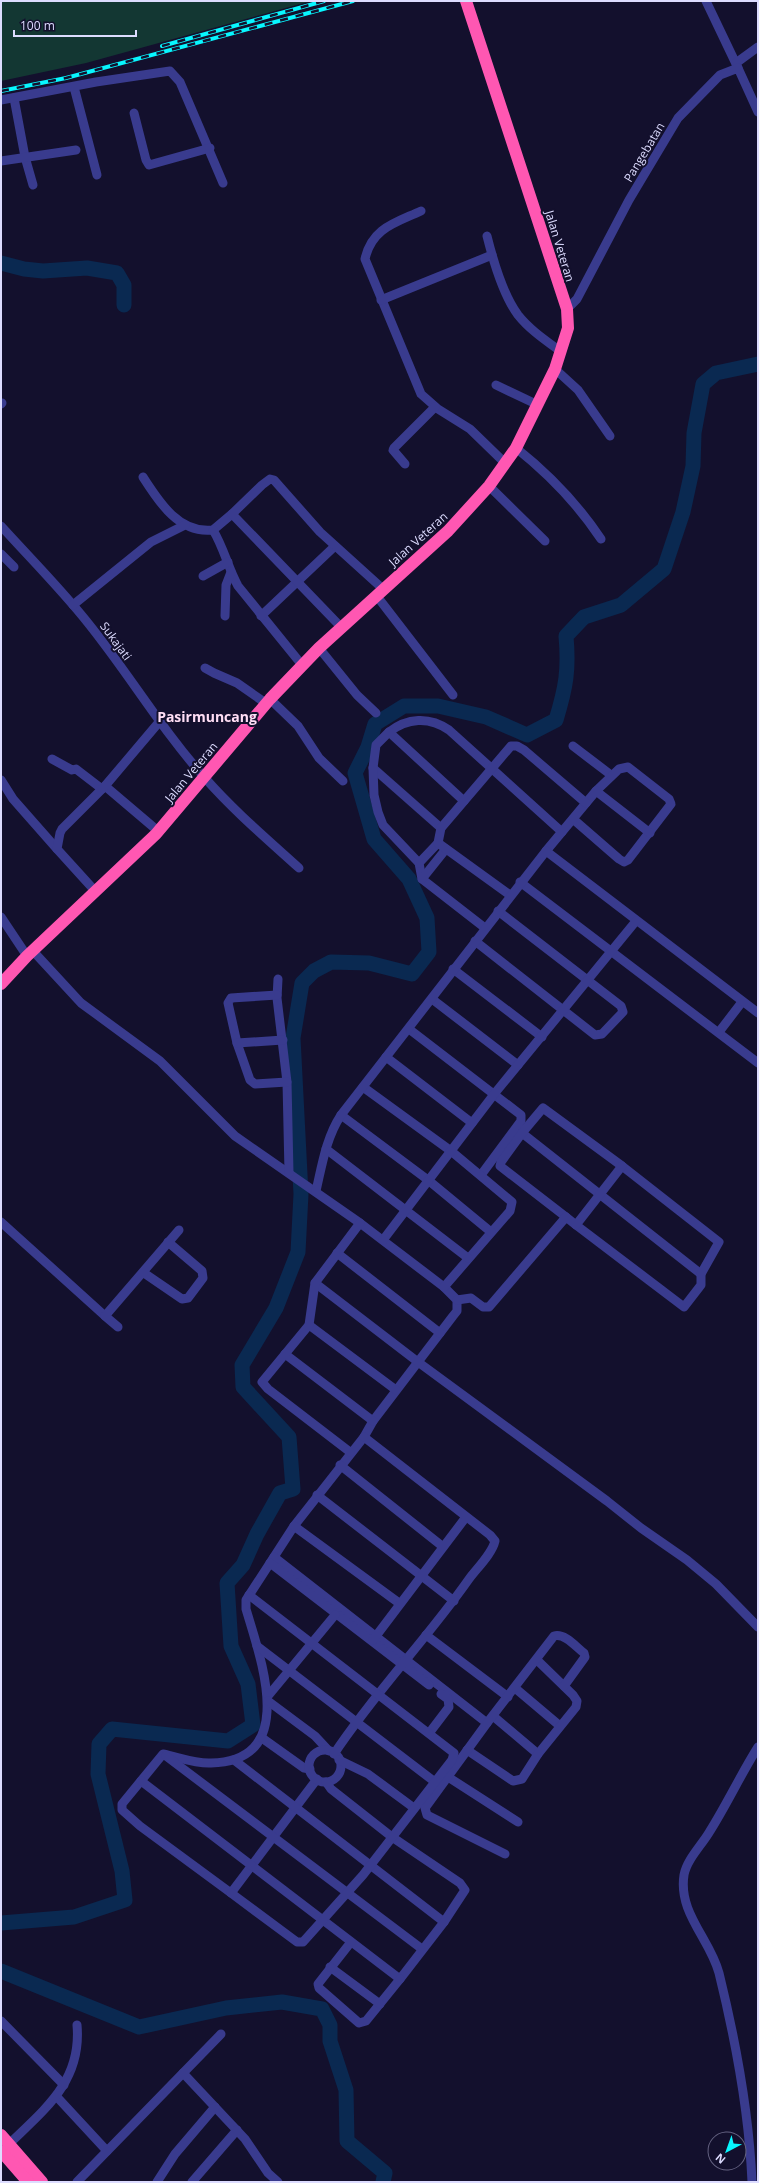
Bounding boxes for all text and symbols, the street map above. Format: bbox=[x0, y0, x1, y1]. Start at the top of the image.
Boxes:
scale bar bbox=[14, 12, 136, 38]
text: 100 m bbox=[20, 17, 55, 34]
street label: Pangebatan bbox=[620, 119, 668, 185]
street label: Jalan Veteran bbox=[541, 207, 579, 284]
street label: Jalan Veteran bbox=[384, 508, 451, 571]
street label: Sukajati bbox=[96, 618, 136, 664]
district label: Pasirmuncang bbox=[157, 707, 257, 726]
street label: Jalan Veteran bbox=[160, 738, 221, 807]
north arrow bbox=[707, 2131, 747, 2171]
text: N bbox=[712, 2150, 728, 2168]

